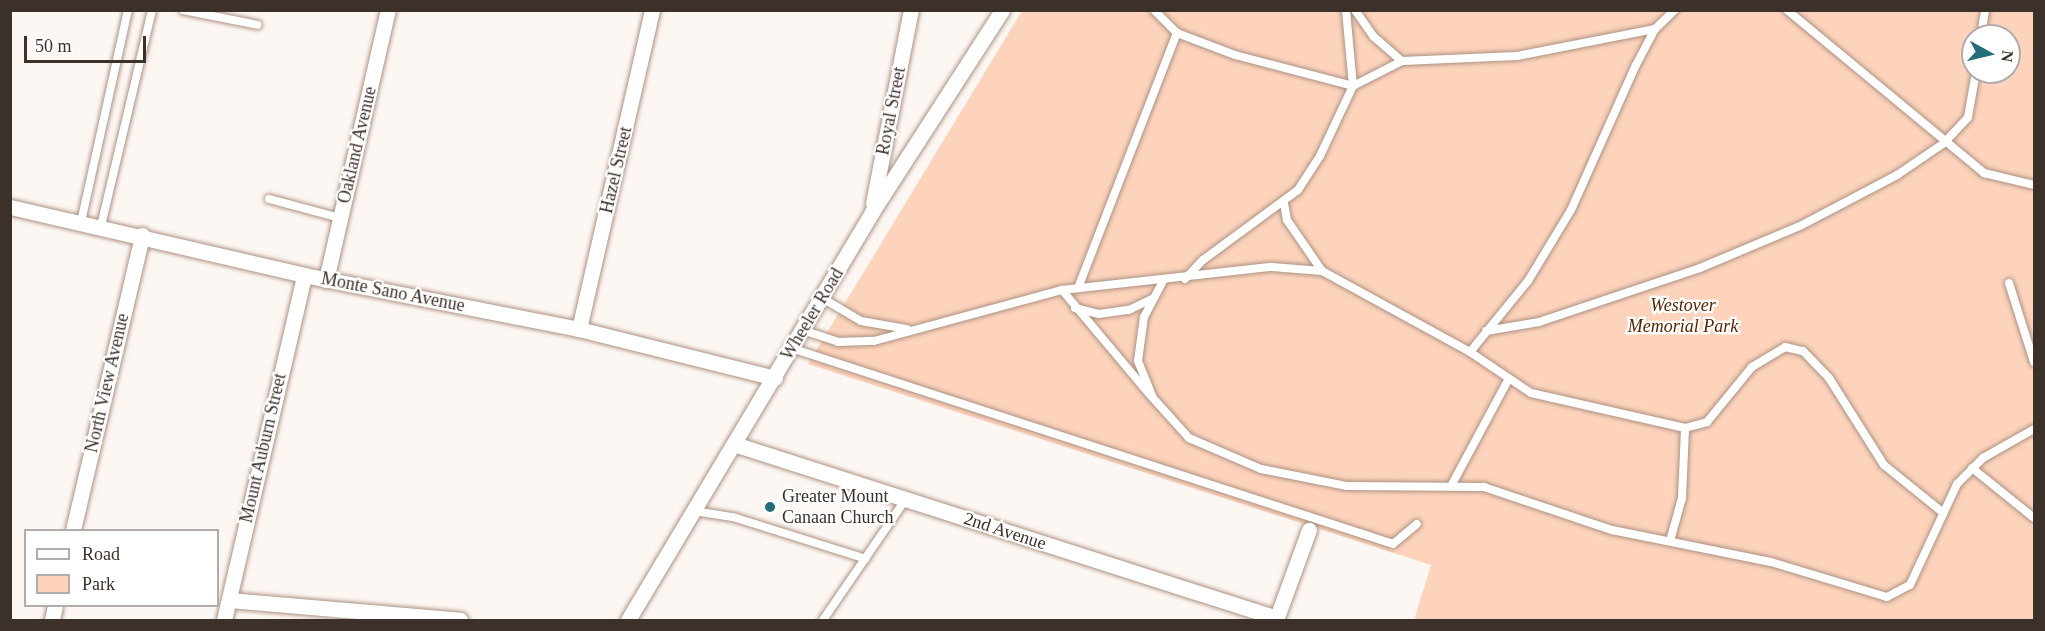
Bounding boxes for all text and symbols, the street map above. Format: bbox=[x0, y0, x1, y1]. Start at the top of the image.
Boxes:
scale bar bbox=[27, 24, 148, 62]
north arrow bbox=[1961, 24, 2021, 84]
text: 50 m bbox=[35, 36, 72, 56]
text: N bbox=[1998, 49, 2017, 63]
street label: Royal Street bbox=[872, 65, 910, 157]
street label: Oakland Avenue bbox=[333, 84, 381, 206]
street label: Hazel Street bbox=[596, 124, 636, 216]
street label: Wheeler Road bbox=[776, 264, 848, 364]
street label: Monte Sano Avenue bbox=[319, 267, 467, 317]
park label: Westover Memorial Park bbox=[1628, 295, 1738, 338]
street label: North View Avenue bbox=[80, 311, 134, 455]
street label: Mount Auburn Street bbox=[235, 371, 291, 525]
place label: Greater Mount Canaan Church bbox=[782, 486, 893, 528]
marker: Greater Mount Canaan Church bbox=[763, 500, 777, 514]
street label: 2nd Avenue bbox=[961, 507, 1049, 555]
legend bbox=[24, 529, 219, 607]
text: Road bbox=[82, 544, 120, 564]
text: Park bbox=[82, 574, 115, 594]

